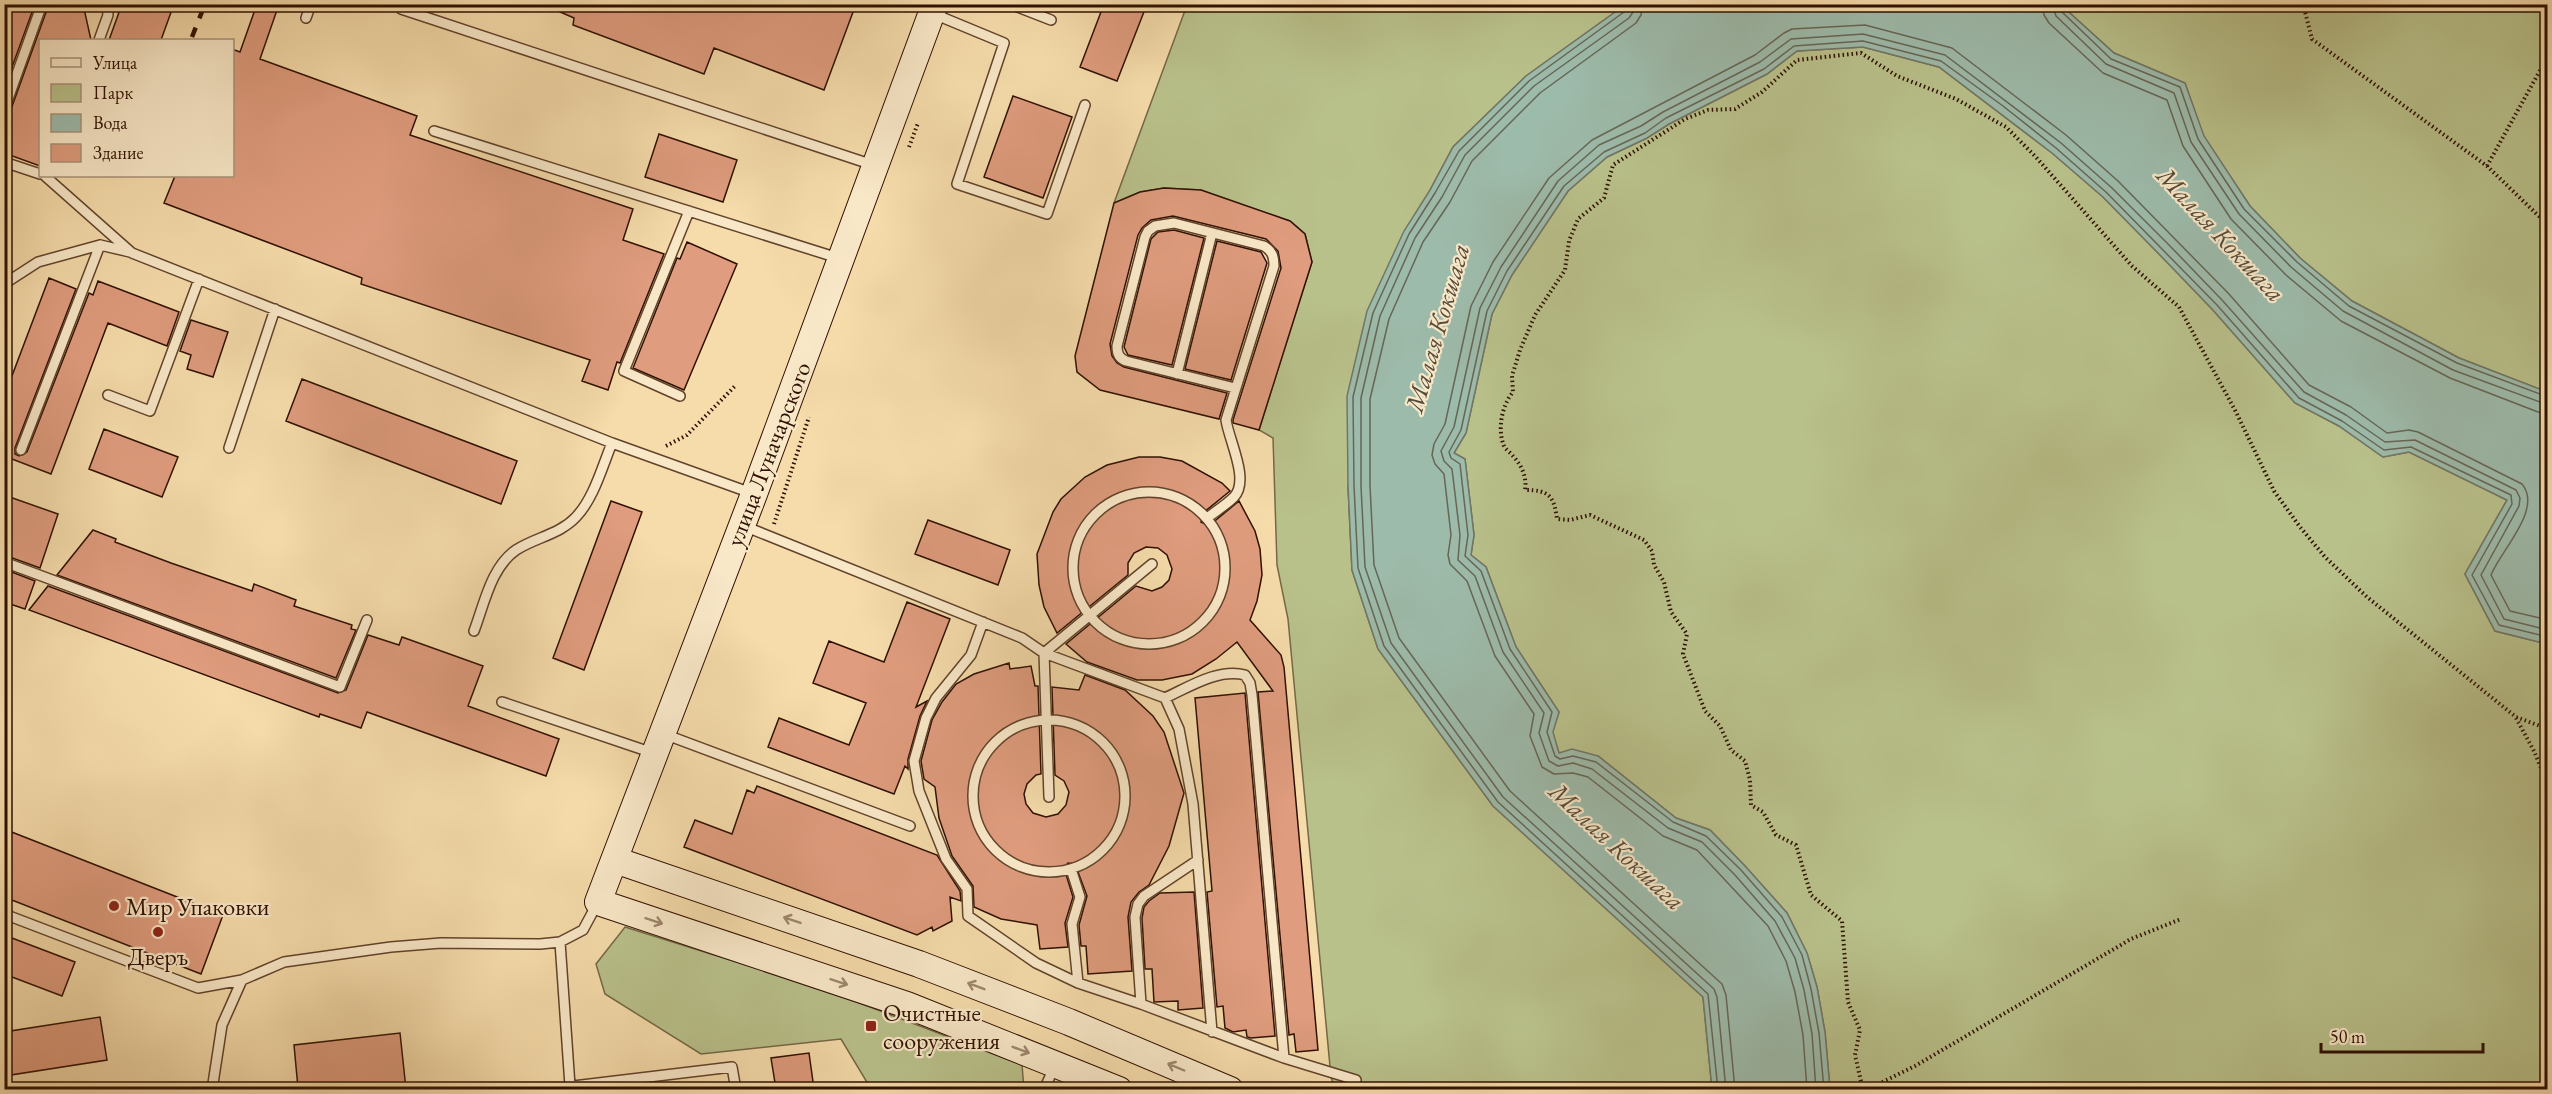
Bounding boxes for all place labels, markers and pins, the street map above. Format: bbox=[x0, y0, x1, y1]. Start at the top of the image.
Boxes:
place label: Мир Упаковки bbox=[126, 891, 270, 922]
marker: Мир Упаковки bbox=[107, 899, 121, 913]
marker: Дверъ bbox=[151, 925, 165, 939]
place label: Дверъ bbox=[128, 941, 188, 972]
place label: Очистные сооружения bbox=[883, 997, 1000, 1056]
marker: Очистные сооружения bbox=[864, 1019, 878, 1033]

